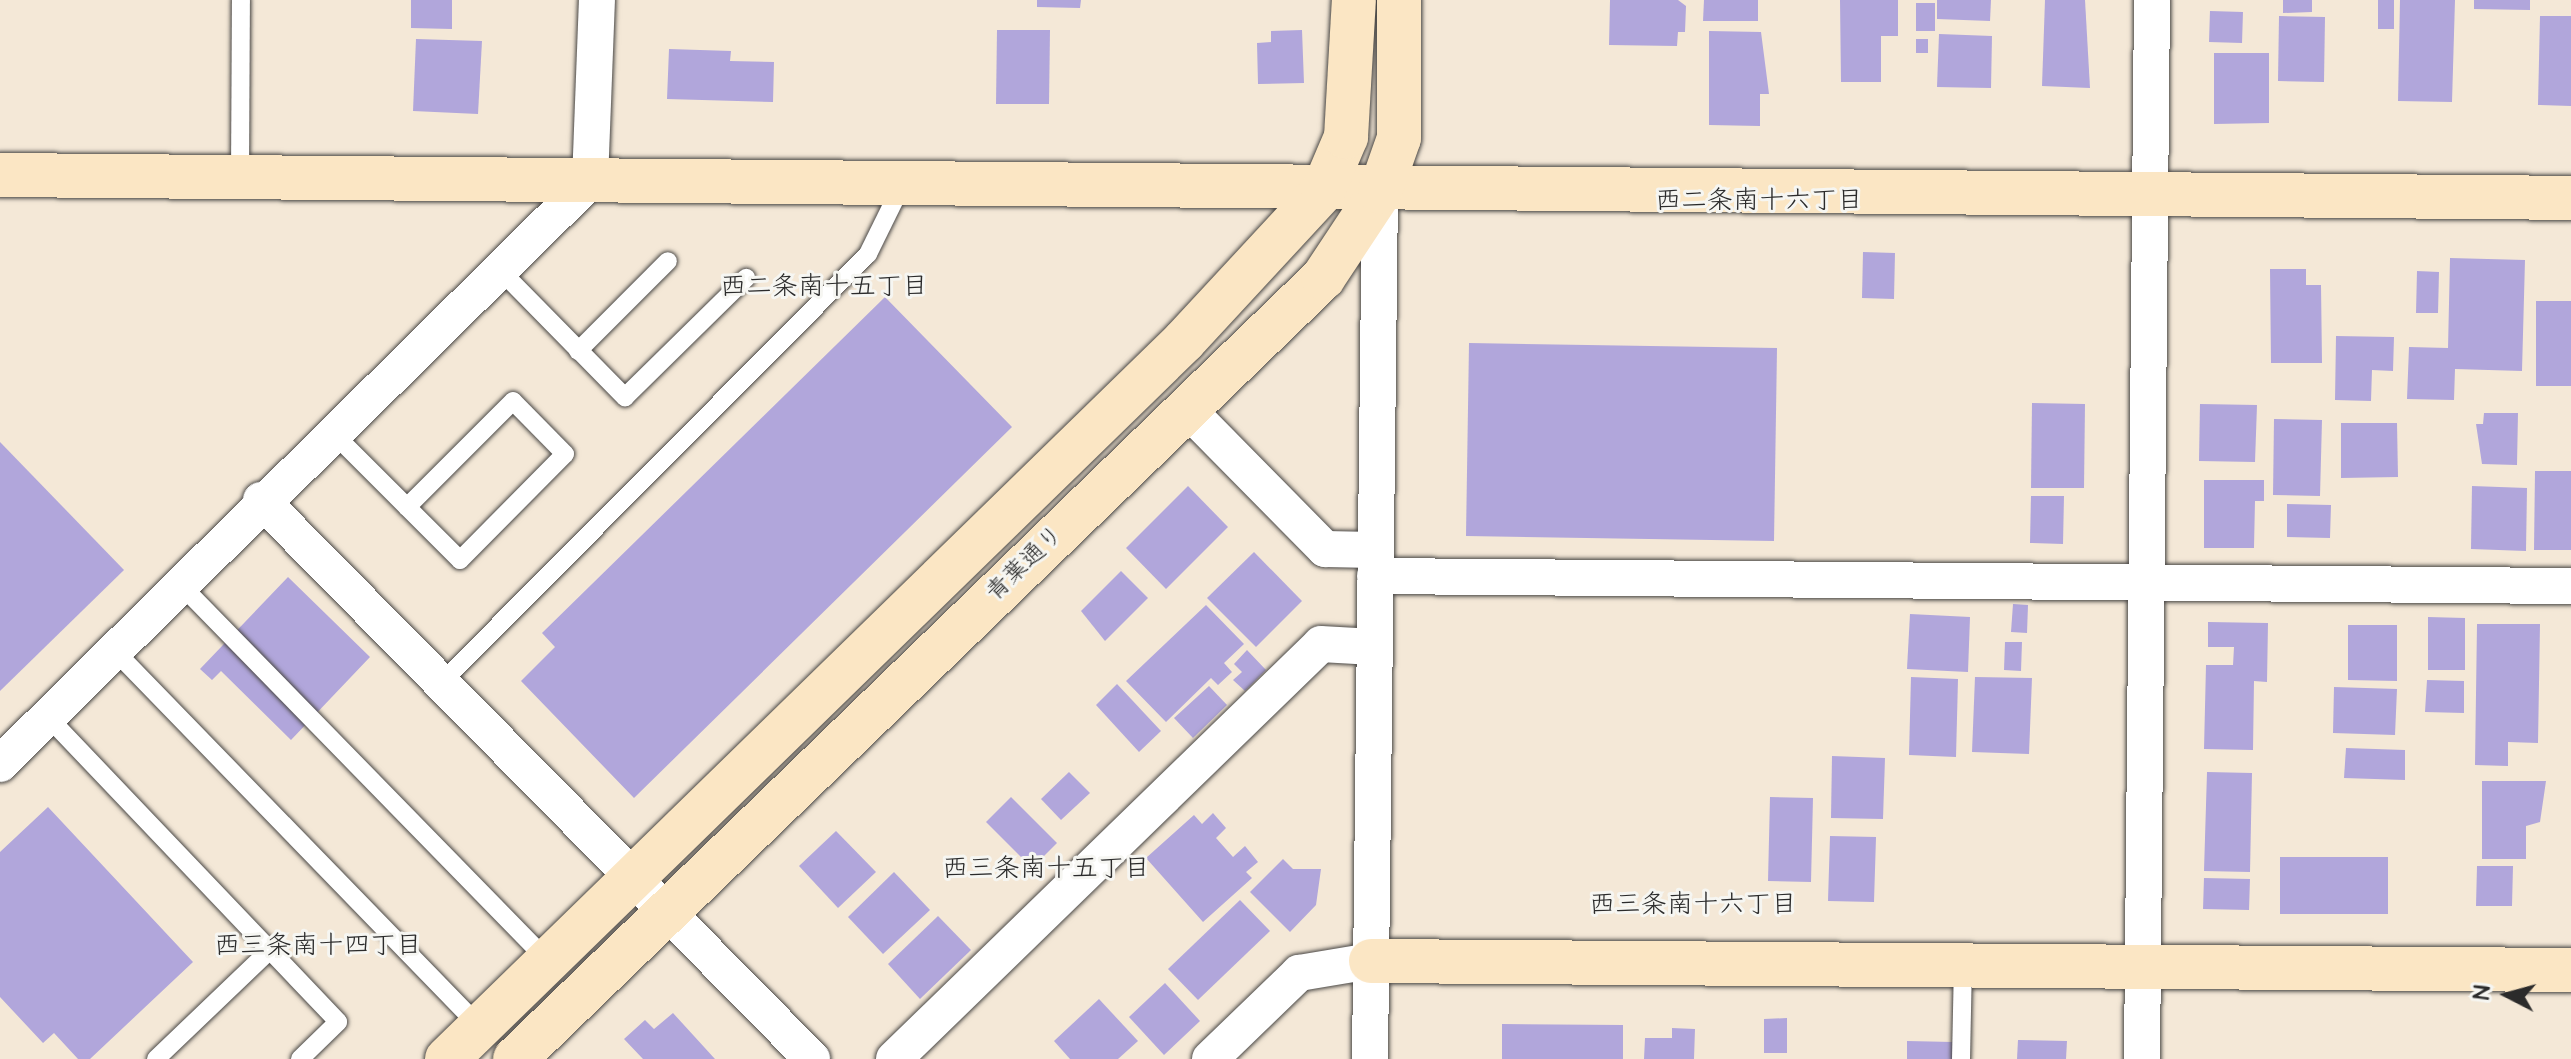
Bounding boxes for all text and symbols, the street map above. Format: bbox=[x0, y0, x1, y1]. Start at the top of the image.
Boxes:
district label: 西二条南十六丁目 bbox=[1655, 185, 1863, 217]
district label: 西二条南十五丁目 bbox=[720, 271, 928, 303]
street label: 青葉通り bbox=[980, 520, 1070, 608]
district label: 西三条南十五丁目 bbox=[942, 853, 1150, 885]
district label: 西三条南十六丁目 bbox=[1589, 889, 1797, 921]
district label: 西三条南十四丁目 bbox=[214, 930, 422, 962]
north arrow bbox=[2467, 955, 2547, 1035]
text: N bbox=[2466, 984, 2499, 1001]

